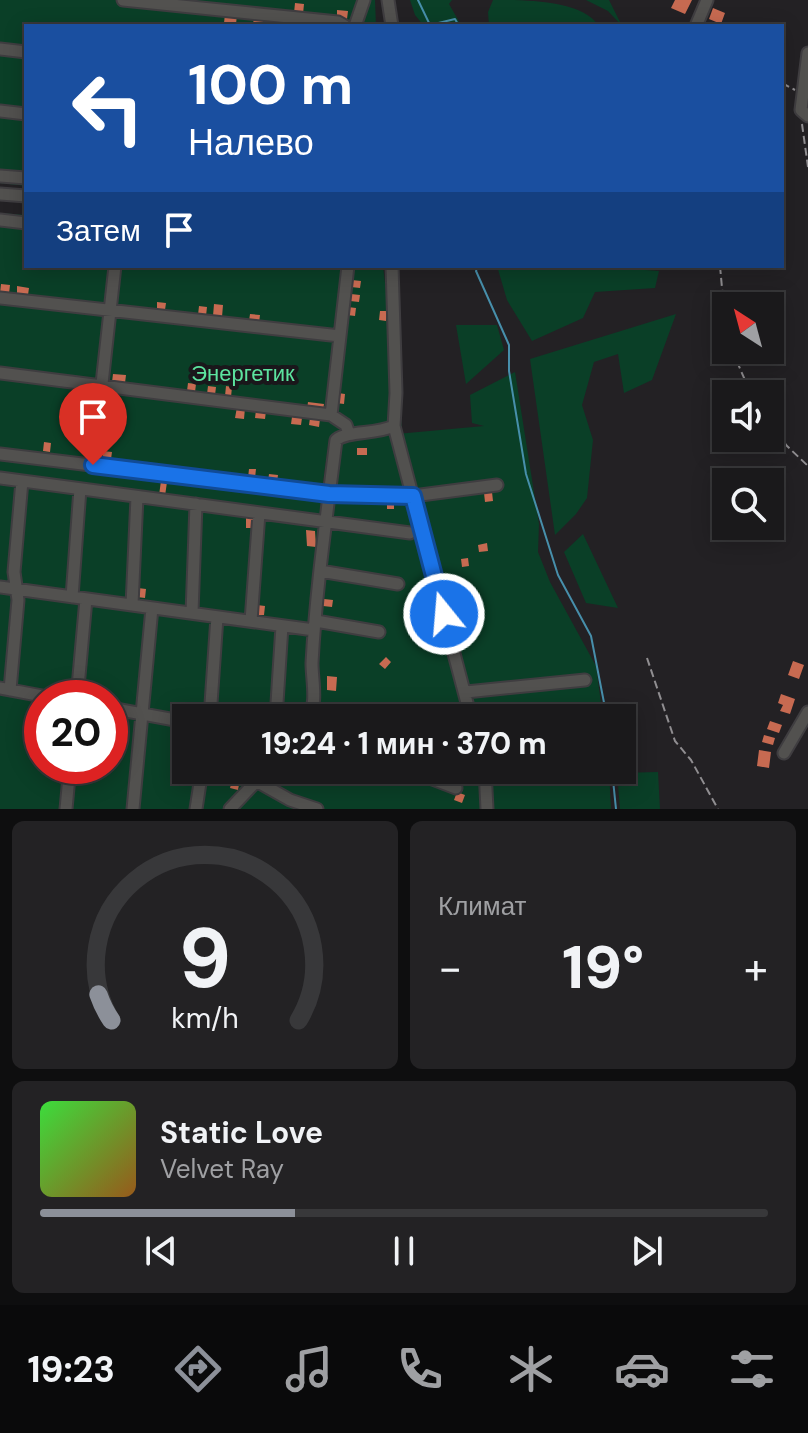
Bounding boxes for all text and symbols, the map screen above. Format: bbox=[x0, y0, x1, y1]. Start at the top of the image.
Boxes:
text: 100 m bbox=[188, 48, 353, 121]
icon: left bbox=[56, 56, 160, 160]
text: Налево bbox=[188, 119, 314, 166]
icon: arrive bbox=[157, 208, 201, 252]
text: Затем bbox=[56, 211, 141, 250]
north arrow bbox=[712, 292, 784, 364]
map controls bbox=[712, 292, 784, 540]
park label: Энергетик bbox=[191, 359, 295, 388]
button: sound bbox=[712, 380, 784, 452]
pin bbox=[59, 383, 127, 465]
icon: arrive bbox=[71, 395, 115, 439]
button: search bbox=[712, 468, 784, 540]
position arrow bbox=[402, 572, 486, 656]
speed limit sign: 20 bbox=[24, 680, 128, 784]
text: 19:24 · 1 мин · 370 m bbox=[261, 724, 547, 763]
text: Климат bbox=[438, 889, 527, 923]
text: 9 bbox=[179, 904, 231, 1013]
text: 19° bbox=[562, 928, 644, 1007]
text: − bbox=[438, 939, 462, 997]
text: + bbox=[744, 939, 768, 997]
text: km/h bbox=[171, 1000, 239, 1037]
text: Static Love bbox=[160, 1113, 323, 1152]
text: Velvet Ray bbox=[160, 1152, 284, 1186]
icon: previous bbox=[139, 1229, 183, 1273]
icon: pause bbox=[382, 1229, 426, 1273]
icon: next bbox=[625, 1229, 669, 1273]
icon: directions bbox=[170, 1341, 226, 1397]
icon: music bbox=[281, 1341, 337, 1397]
icon: phone bbox=[392, 1341, 448, 1397]
icon: climate bbox=[503, 1341, 559, 1397]
icon: car bbox=[614, 1341, 670, 1397]
icon: filters bbox=[724, 1341, 780, 1397]
text: 19:23 bbox=[27, 1346, 115, 1393]

